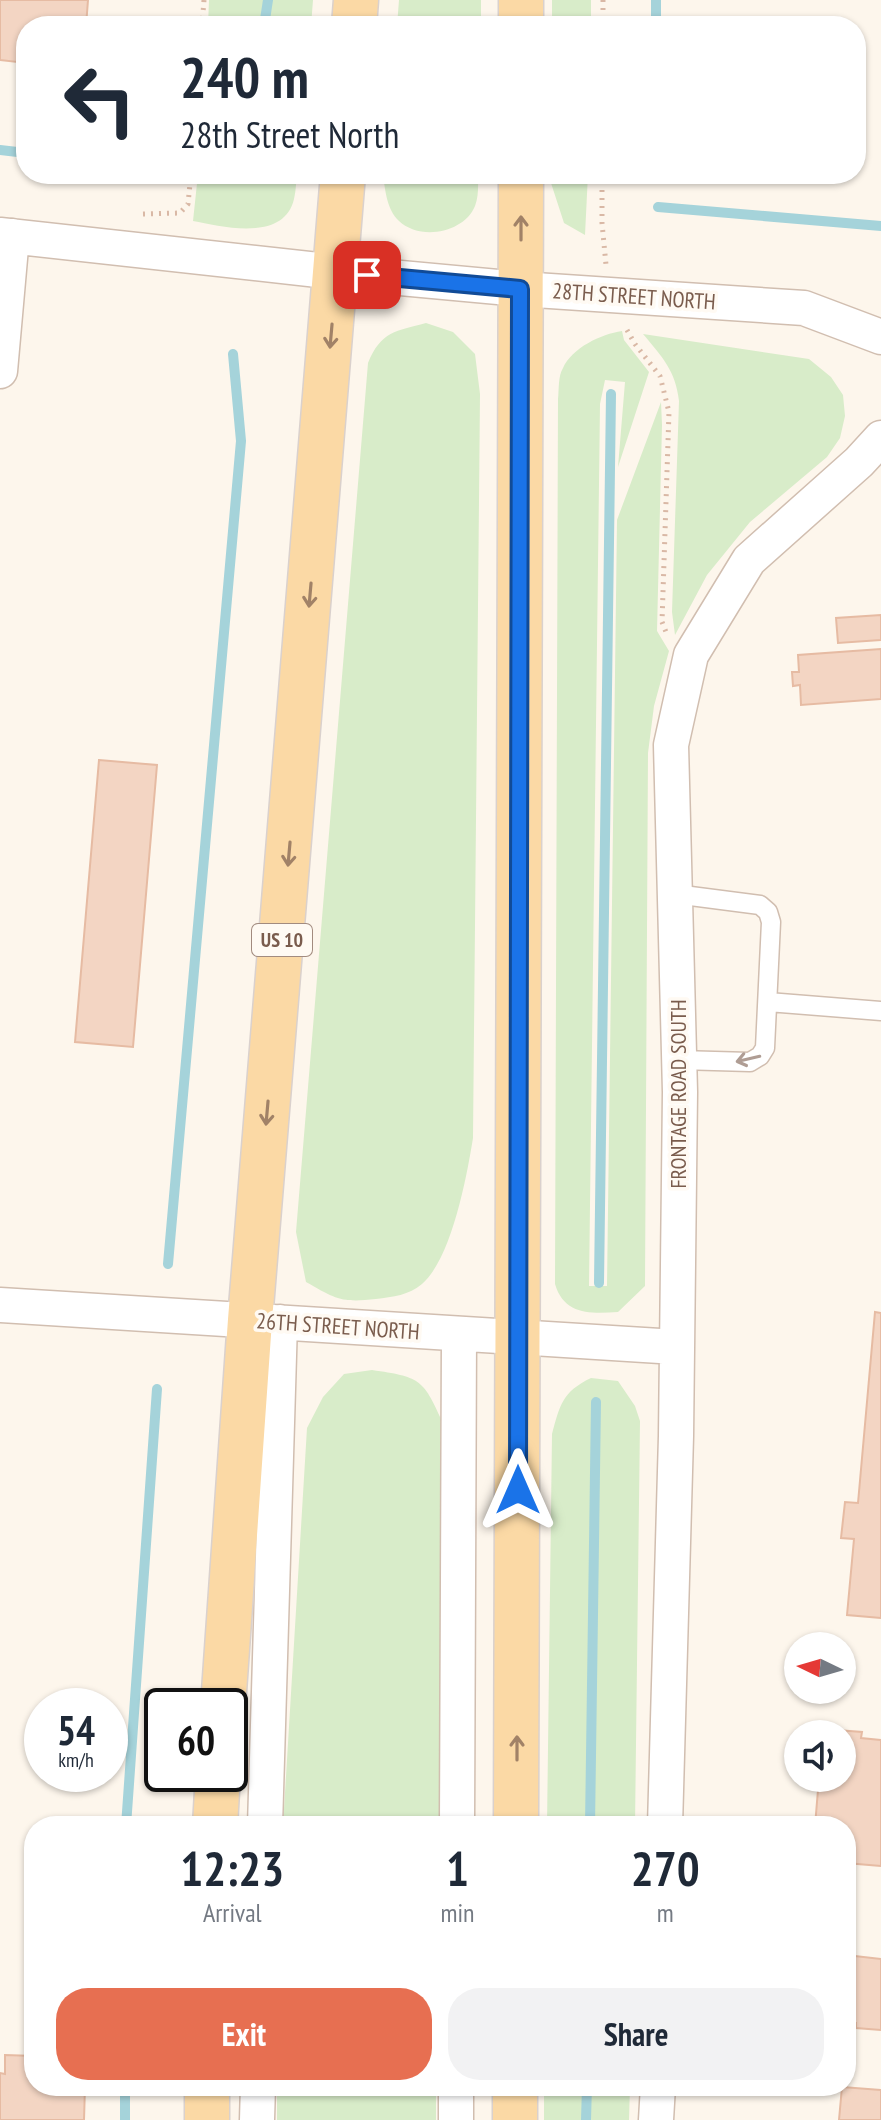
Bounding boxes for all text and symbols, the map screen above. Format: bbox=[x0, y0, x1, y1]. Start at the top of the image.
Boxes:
text: 240 m bbox=[180, 41, 309, 113]
icon: left bbox=[48, 48, 152, 152]
text: 28th Street North bbox=[180, 111, 399, 158]
one-way arrow bbox=[513, 215, 529, 242]
pin bbox=[333, 241, 401, 309]
icon: arrive bbox=[345, 253, 389, 297]
street label: 28TH STREET NORTH bbox=[551, 276, 717, 316]
one-way arrow bbox=[323, 322, 338, 348]
one-way arrow bbox=[302, 581, 317, 608]
one-way arrow bbox=[281, 840, 296, 867]
road number: US 10 bbox=[252, 924, 312, 956]
street label: FRONTAGE ROAD SOUTH bbox=[664, 999, 692, 1189]
one-way arrow bbox=[735, 1052, 761, 1067]
one-way arrow bbox=[260, 1099, 275, 1126]
street label: 26TH STREET NORTH bbox=[255, 1306, 421, 1346]
position arrow bbox=[476, 1448, 560, 1532]
north arrow bbox=[784, 1632, 856, 1704]
map controls bbox=[784, 1632, 856, 1792]
speed limit sign: 60 bbox=[144, 1688, 248, 1792]
text: 54 bbox=[57, 1704, 95, 1756]
button: sound bbox=[784, 1720, 856, 1792]
one-way arrow bbox=[509, 1735, 525, 1762]
text: km/h bbox=[58, 1747, 94, 1773]
text: 12:23 bbox=[180, 1837, 284, 1899]
text: 1 bbox=[446, 1837, 469, 1899]
text: 270 bbox=[631, 1837, 700, 1899]
text: Arrival bbox=[203, 1896, 262, 1929]
text: min bbox=[440, 1896, 474, 1929]
text: m bbox=[657, 1896, 674, 1929]
button: Exit bbox=[56, 1988, 432, 2080]
button: Share bbox=[448, 1988, 824, 2080]

